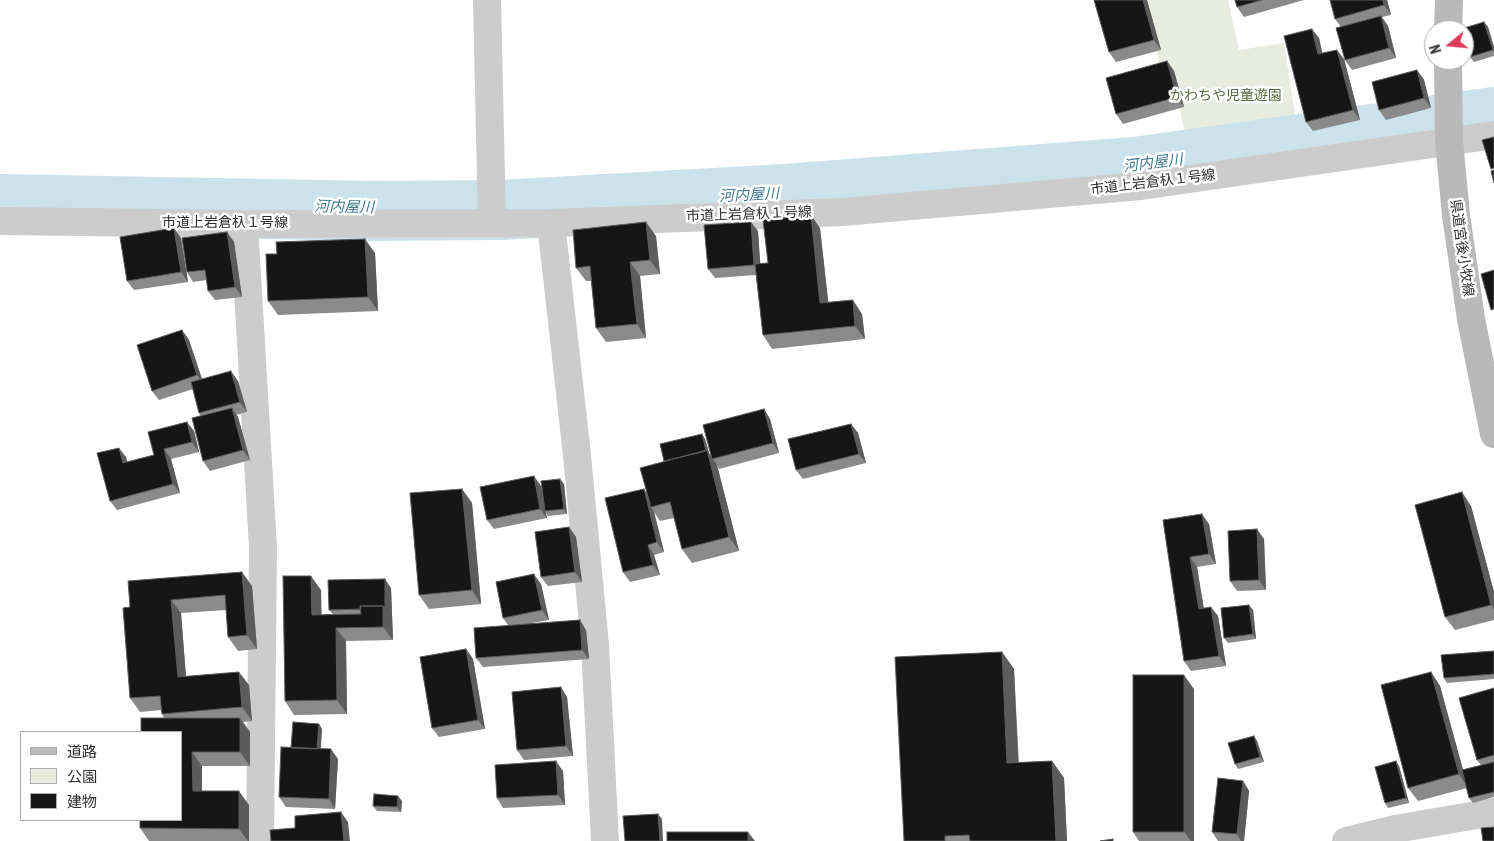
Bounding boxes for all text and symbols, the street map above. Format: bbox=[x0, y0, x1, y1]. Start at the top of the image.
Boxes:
north arrow bbox=[1424, 20, 1474, 70]
text: N bbox=[1427, 43, 1445, 56]
park label: かわちや児童遊園 bbox=[1170, 88, 1282, 104]
water label: 河内屋川 bbox=[1122, 151, 1184, 177]
street label: 市道上岩倉杁１号線 bbox=[1089, 167, 1217, 199]
water label: 河内屋川 bbox=[719, 185, 779, 207]
water label: 河内屋川 bbox=[314, 198, 374, 218]
street label: 県道宮後小牧線 bbox=[1446, 198, 1476, 298]
street label: 市道上岩倉杁１号線 bbox=[686, 204, 812, 226]
street label: 市道上岩倉杁１号線 bbox=[162, 215, 288, 231]
legend bbox=[20, 731, 182, 821]
text: 道路 bbox=[67, 743, 97, 761]
text: 公園 bbox=[67, 768, 97, 786]
text: 建物 bbox=[67, 793, 97, 811]

